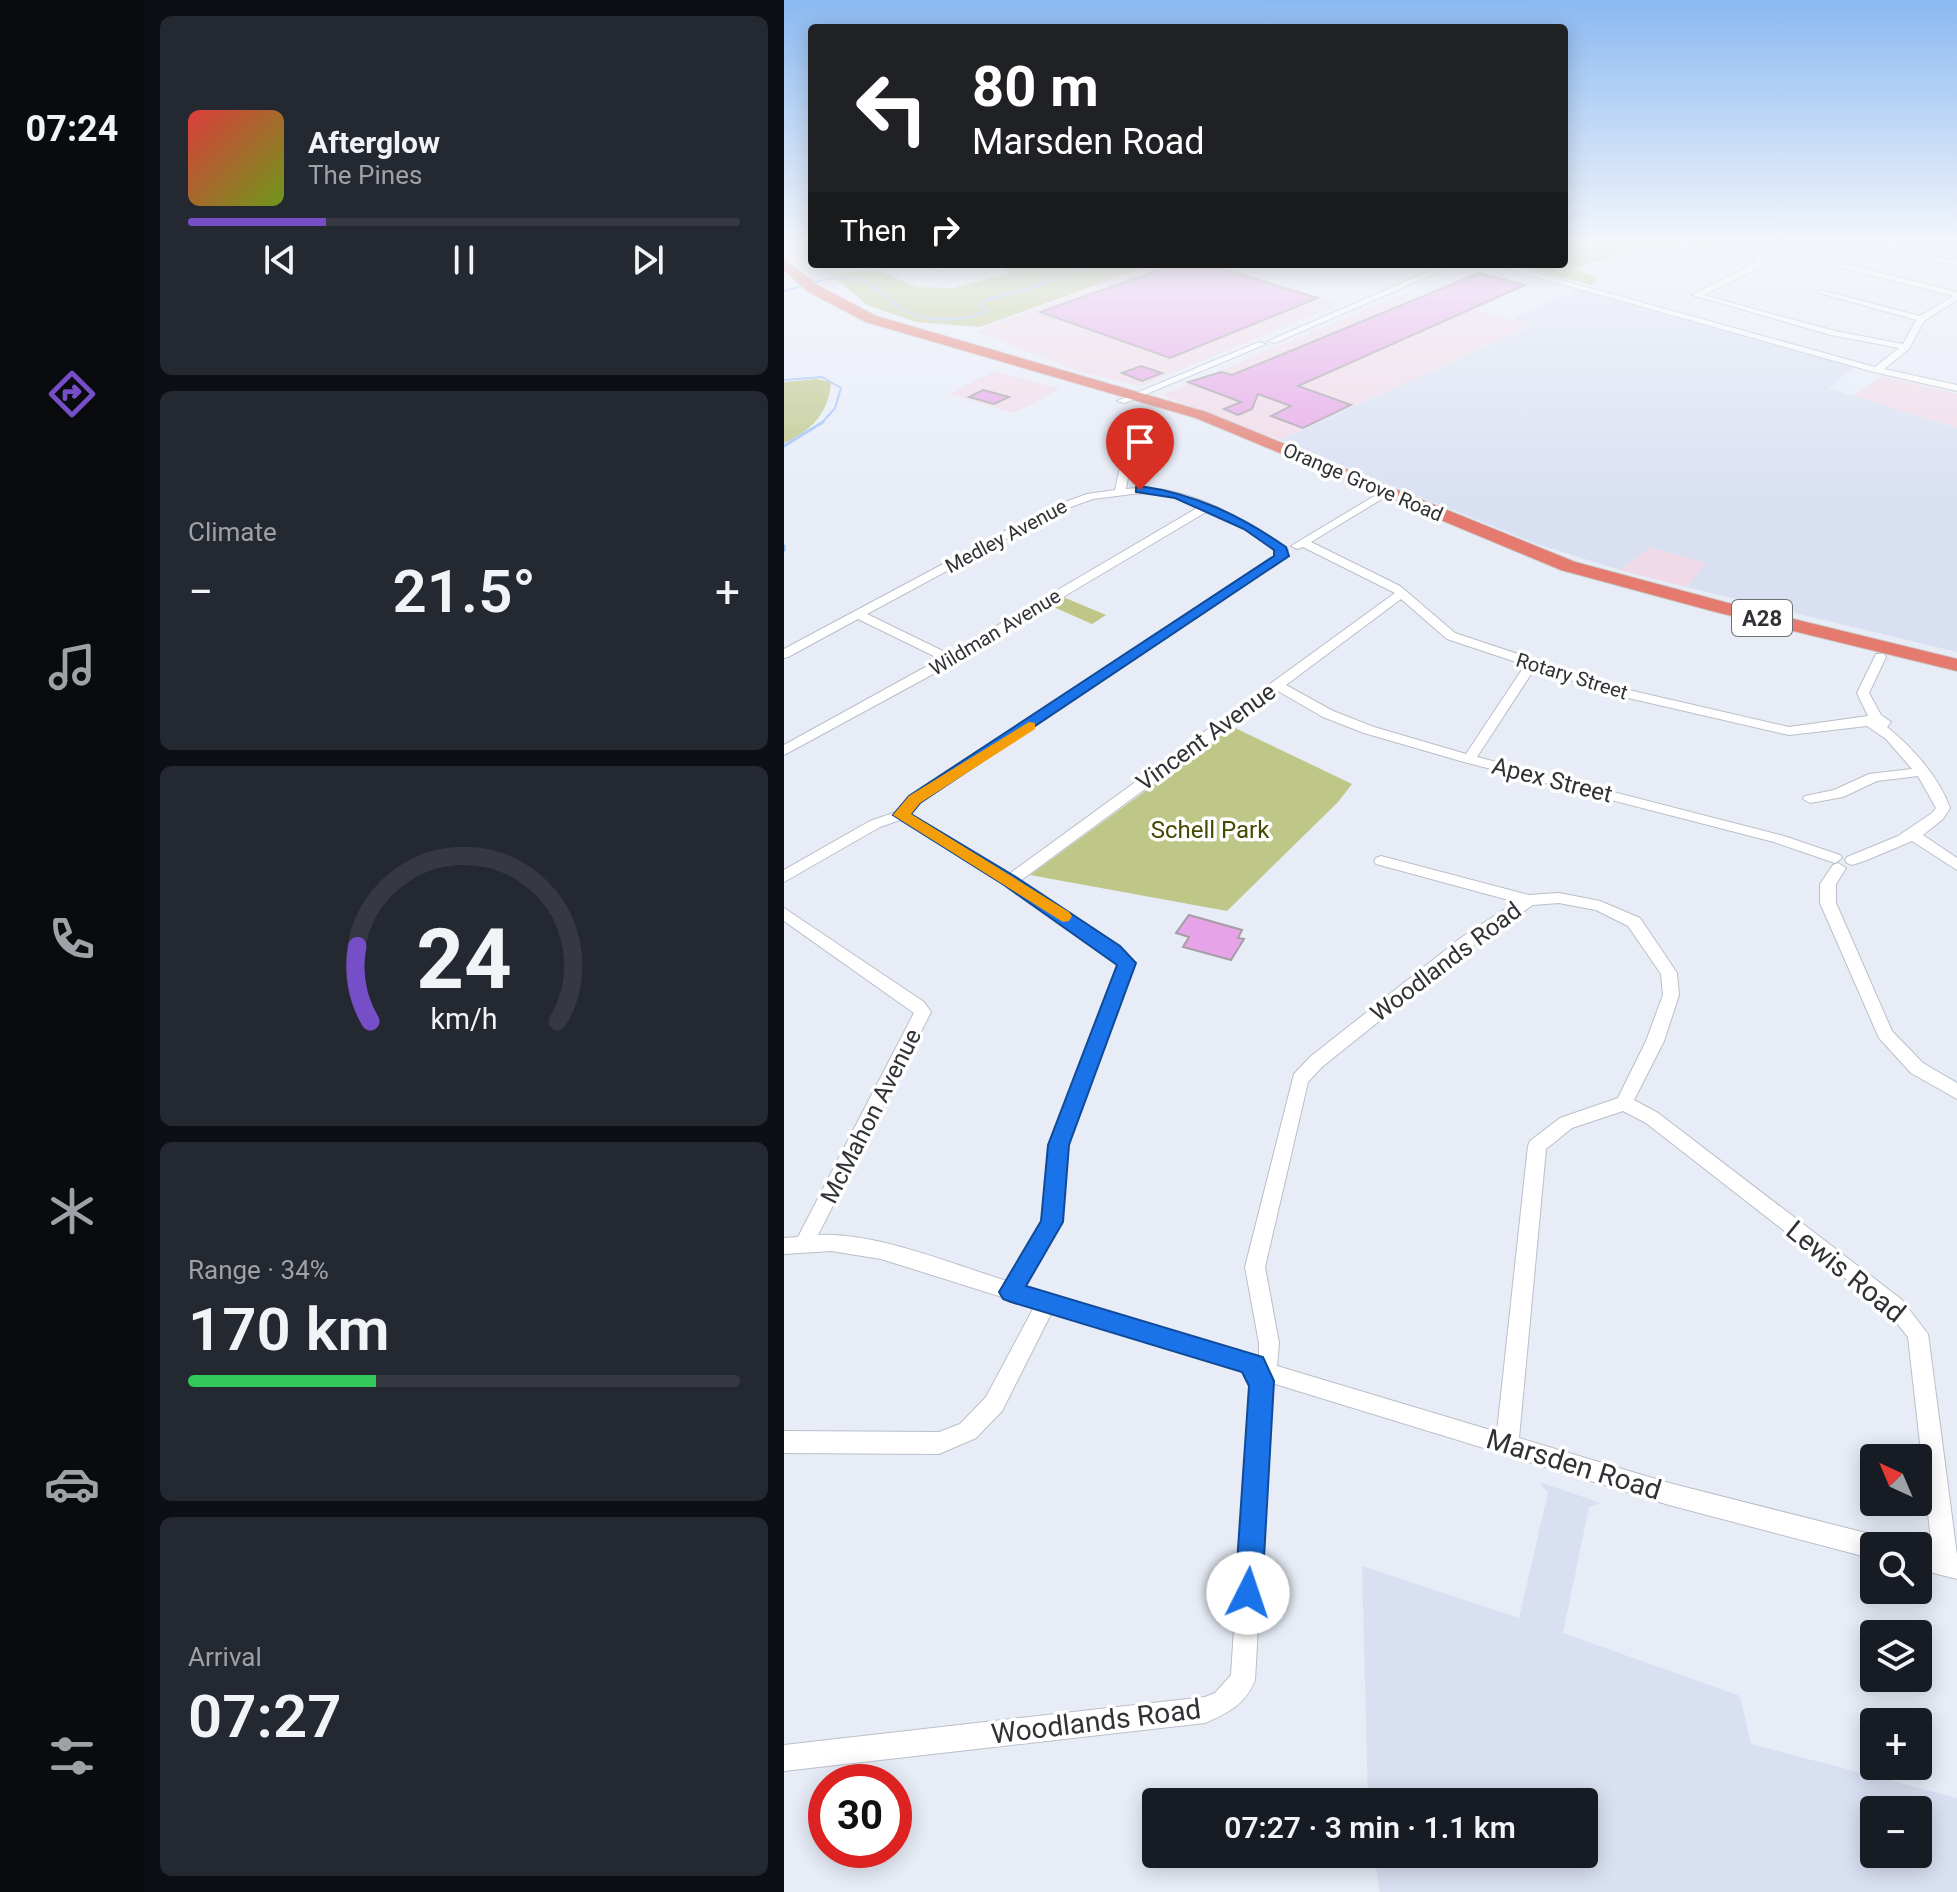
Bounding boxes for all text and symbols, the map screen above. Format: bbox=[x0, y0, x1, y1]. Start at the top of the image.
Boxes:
text: 80 m bbox=[972, 54, 1099, 120]
icon: left bbox=[840, 56, 944, 160]
text: 07:24 bbox=[26, 108, 118, 150]
text: Marsden Road bbox=[972, 121, 1205, 163]
text: Afterglow bbox=[308, 125, 440, 160]
text: The Pines bbox=[308, 160, 422, 190]
icon: right bbox=[923, 208, 967, 252]
text: Then bbox=[840, 213, 907, 248]
icon: previous bbox=[258, 238, 302, 282]
icon: pause bbox=[442, 238, 486, 282]
icon: next bbox=[626, 238, 670, 282]
icon: directions bbox=[44, 366, 100, 422]
pin bbox=[1106, 408, 1174, 490]
icon: arrive bbox=[1118, 420, 1162, 464]
street label: Orange Grove Road bbox=[1279, 437, 1447, 527]
street label: Medley Avenue bbox=[941, 494, 1071, 578]
text: Climate bbox=[188, 517, 277, 547]
text: 21.5° bbox=[393, 556, 536, 627]
text: − bbox=[188, 566, 213, 618]
text: + bbox=[715, 566, 740, 618]
street label: Wildman Avenue bbox=[925, 583, 1065, 681]
road number: A28 bbox=[1732, 600, 1792, 636]
icon: music bbox=[44, 639, 100, 695]
street label: Rotary Street bbox=[1513, 648, 1631, 704]
street label: Vincent Avenue bbox=[1131, 677, 1281, 797]
street label: Apex Street bbox=[1489, 752, 1615, 809]
park label: Schell Park bbox=[1151, 816, 1270, 844]
street label: Woodlands Road bbox=[1365, 896, 1527, 1028]
icon: phone bbox=[44, 911, 100, 967]
text: 24 bbox=[416, 911, 512, 1008]
text: km/h bbox=[430, 1002, 498, 1036]
street label: McMahon Avenue bbox=[815, 1024, 927, 1208]
icon: climate bbox=[44, 1183, 100, 1239]
street label: Lewis Road bbox=[1780, 1213, 1912, 1329]
text: Range · 34% bbox=[188, 1255, 329, 1285]
text: 170 km bbox=[188, 1294, 390, 1365]
street label: Marsden Road bbox=[1483, 1422, 1665, 1507]
north arrow bbox=[1860, 1444, 1932, 1516]
map controls bbox=[1860, 1444, 1932, 1868]
icon: car bbox=[44, 1456, 100, 1512]
button: search bbox=[1860, 1532, 1932, 1604]
position arrow bbox=[1206, 1551, 1290, 1635]
button: layers bbox=[1860, 1620, 1932, 1692]
text: Arrival bbox=[188, 1642, 262, 1672]
text: 07:27 bbox=[188, 1681, 341, 1752]
street label: Woodlands Road bbox=[989, 1692, 1203, 1751]
button: + bbox=[1860, 1708, 1932, 1780]
icon: filters bbox=[44, 1728, 100, 1784]
speed limit sign: 30 bbox=[808, 1764, 912, 1868]
button: − bbox=[1860, 1796, 1932, 1868]
text: 07:27 · 3 min · 1.1 km bbox=[1224, 1810, 1516, 1845]

